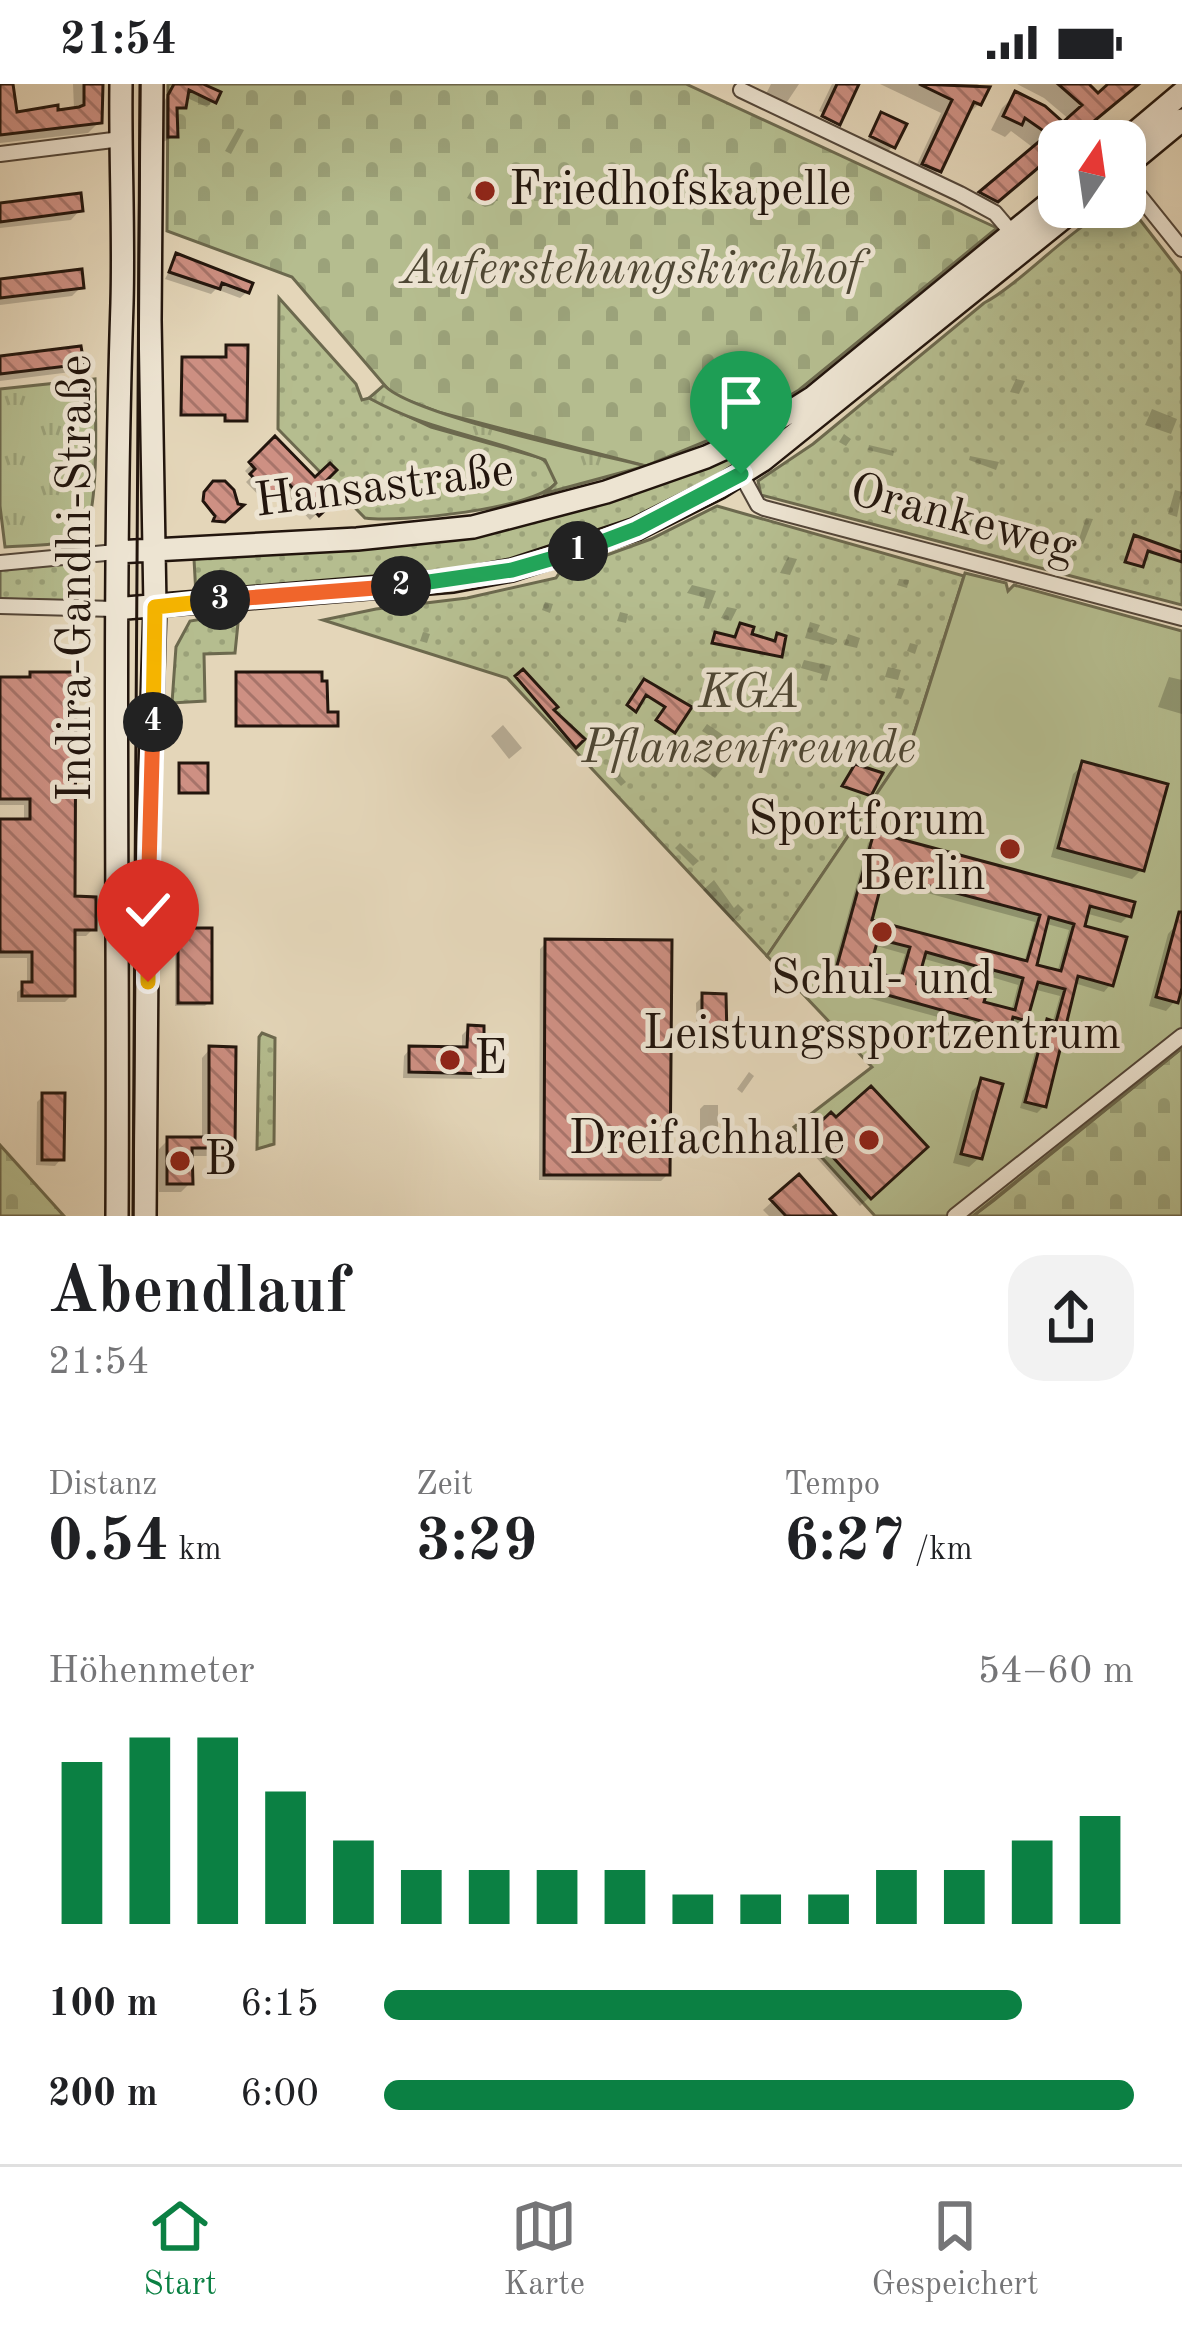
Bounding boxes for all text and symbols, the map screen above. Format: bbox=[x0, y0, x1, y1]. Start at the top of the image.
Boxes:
text: 21:54 bbox=[60, 19, 177, 64]
north arrow bbox=[1038, 120, 1146, 228]
map controls bbox=[1038, 120, 1146, 228]
place label: Friedhofskapelle bbox=[509, 167, 851, 215]
marker: Friedhofskapelle bbox=[472, 178, 498, 204]
park label: Auferstehungskirchhof bbox=[397, 246, 871, 294]
pin bbox=[690, 351, 792, 474]
street label: Indira-Gandhi-Straße bbox=[53, 354, 101, 802]
icon: arrive bbox=[708, 369, 774, 435]
street label: Hansastraße bbox=[252, 447, 516, 527]
street label: Orankeweg bbox=[844, 467, 1082, 573]
pin: 1 bbox=[548, 521, 608, 581]
text: 1 bbox=[568, 534, 588, 567]
pin: 2 bbox=[371, 556, 431, 616]
text: 2 bbox=[391, 569, 411, 602]
pin: 3 bbox=[190, 570, 250, 630]
text: 3 bbox=[210, 583, 230, 616]
park label: KGA Pflanzenfreunde bbox=[581, 670, 916, 773]
pin: 4 bbox=[123, 692, 183, 752]
text: 4 bbox=[143, 705, 163, 738]
place label: Sportforum Berlin bbox=[748, 797, 986, 900]
marker: Sportforum Berlin bbox=[997, 836, 1023, 862]
pin bbox=[97, 859, 199, 982]
icon: check bbox=[115, 877, 181, 943]
marker: Schul- und Leistungssportzentrum bbox=[869, 919, 895, 945]
place label: Schul- und Leistungssportzentrum bbox=[643, 956, 1121, 1059]
place label: E bbox=[474, 1036, 507, 1084]
marker: E bbox=[437, 1047, 463, 1073]
place label: Dreifachhalle bbox=[568, 1116, 845, 1164]
marker: Dreifachhalle bbox=[856, 1127, 882, 1153]
place label: B bbox=[204, 1137, 237, 1185]
marker: B bbox=[167, 1148, 193, 1174]
button: share bbox=[1008, 1255, 1134, 1381]
text: Abendlauf bbox=[48, 1261, 349, 1327]
text: 21:54 bbox=[48, 1343, 149, 1382]
text: Distanz bbox=[48, 1469, 157, 1502]
text: Zeit bbox=[416, 1469, 473, 1502]
text: Tempo bbox=[784, 1469, 880, 1502]
text: 0.54 bbox=[48, 1513, 169, 1573]
text: 3:29 bbox=[416, 1513, 537, 1573]
text: 6:27 bbox=[784, 1513, 905, 1573]
text: km bbox=[169, 1534, 222, 1567]
text: /km bbox=[905, 1534, 973, 1567]
text: Höhenmeter bbox=[48, 1652, 255, 1691]
text: 54–60 m bbox=[977, 1652, 1134, 1691]
text: 100 m bbox=[48, 1985, 158, 2024]
text: 6:15 bbox=[240, 1985, 319, 2024]
text: 200 m bbox=[48, 2075, 158, 2114]
text: 6:00 bbox=[240, 2075, 319, 2114]
tab: Start bbox=[143, 2193, 217, 2306]
tab: Karte bbox=[503, 2193, 585, 2306]
tab: Gespeichert bbox=[872, 2193, 1039, 2306]

